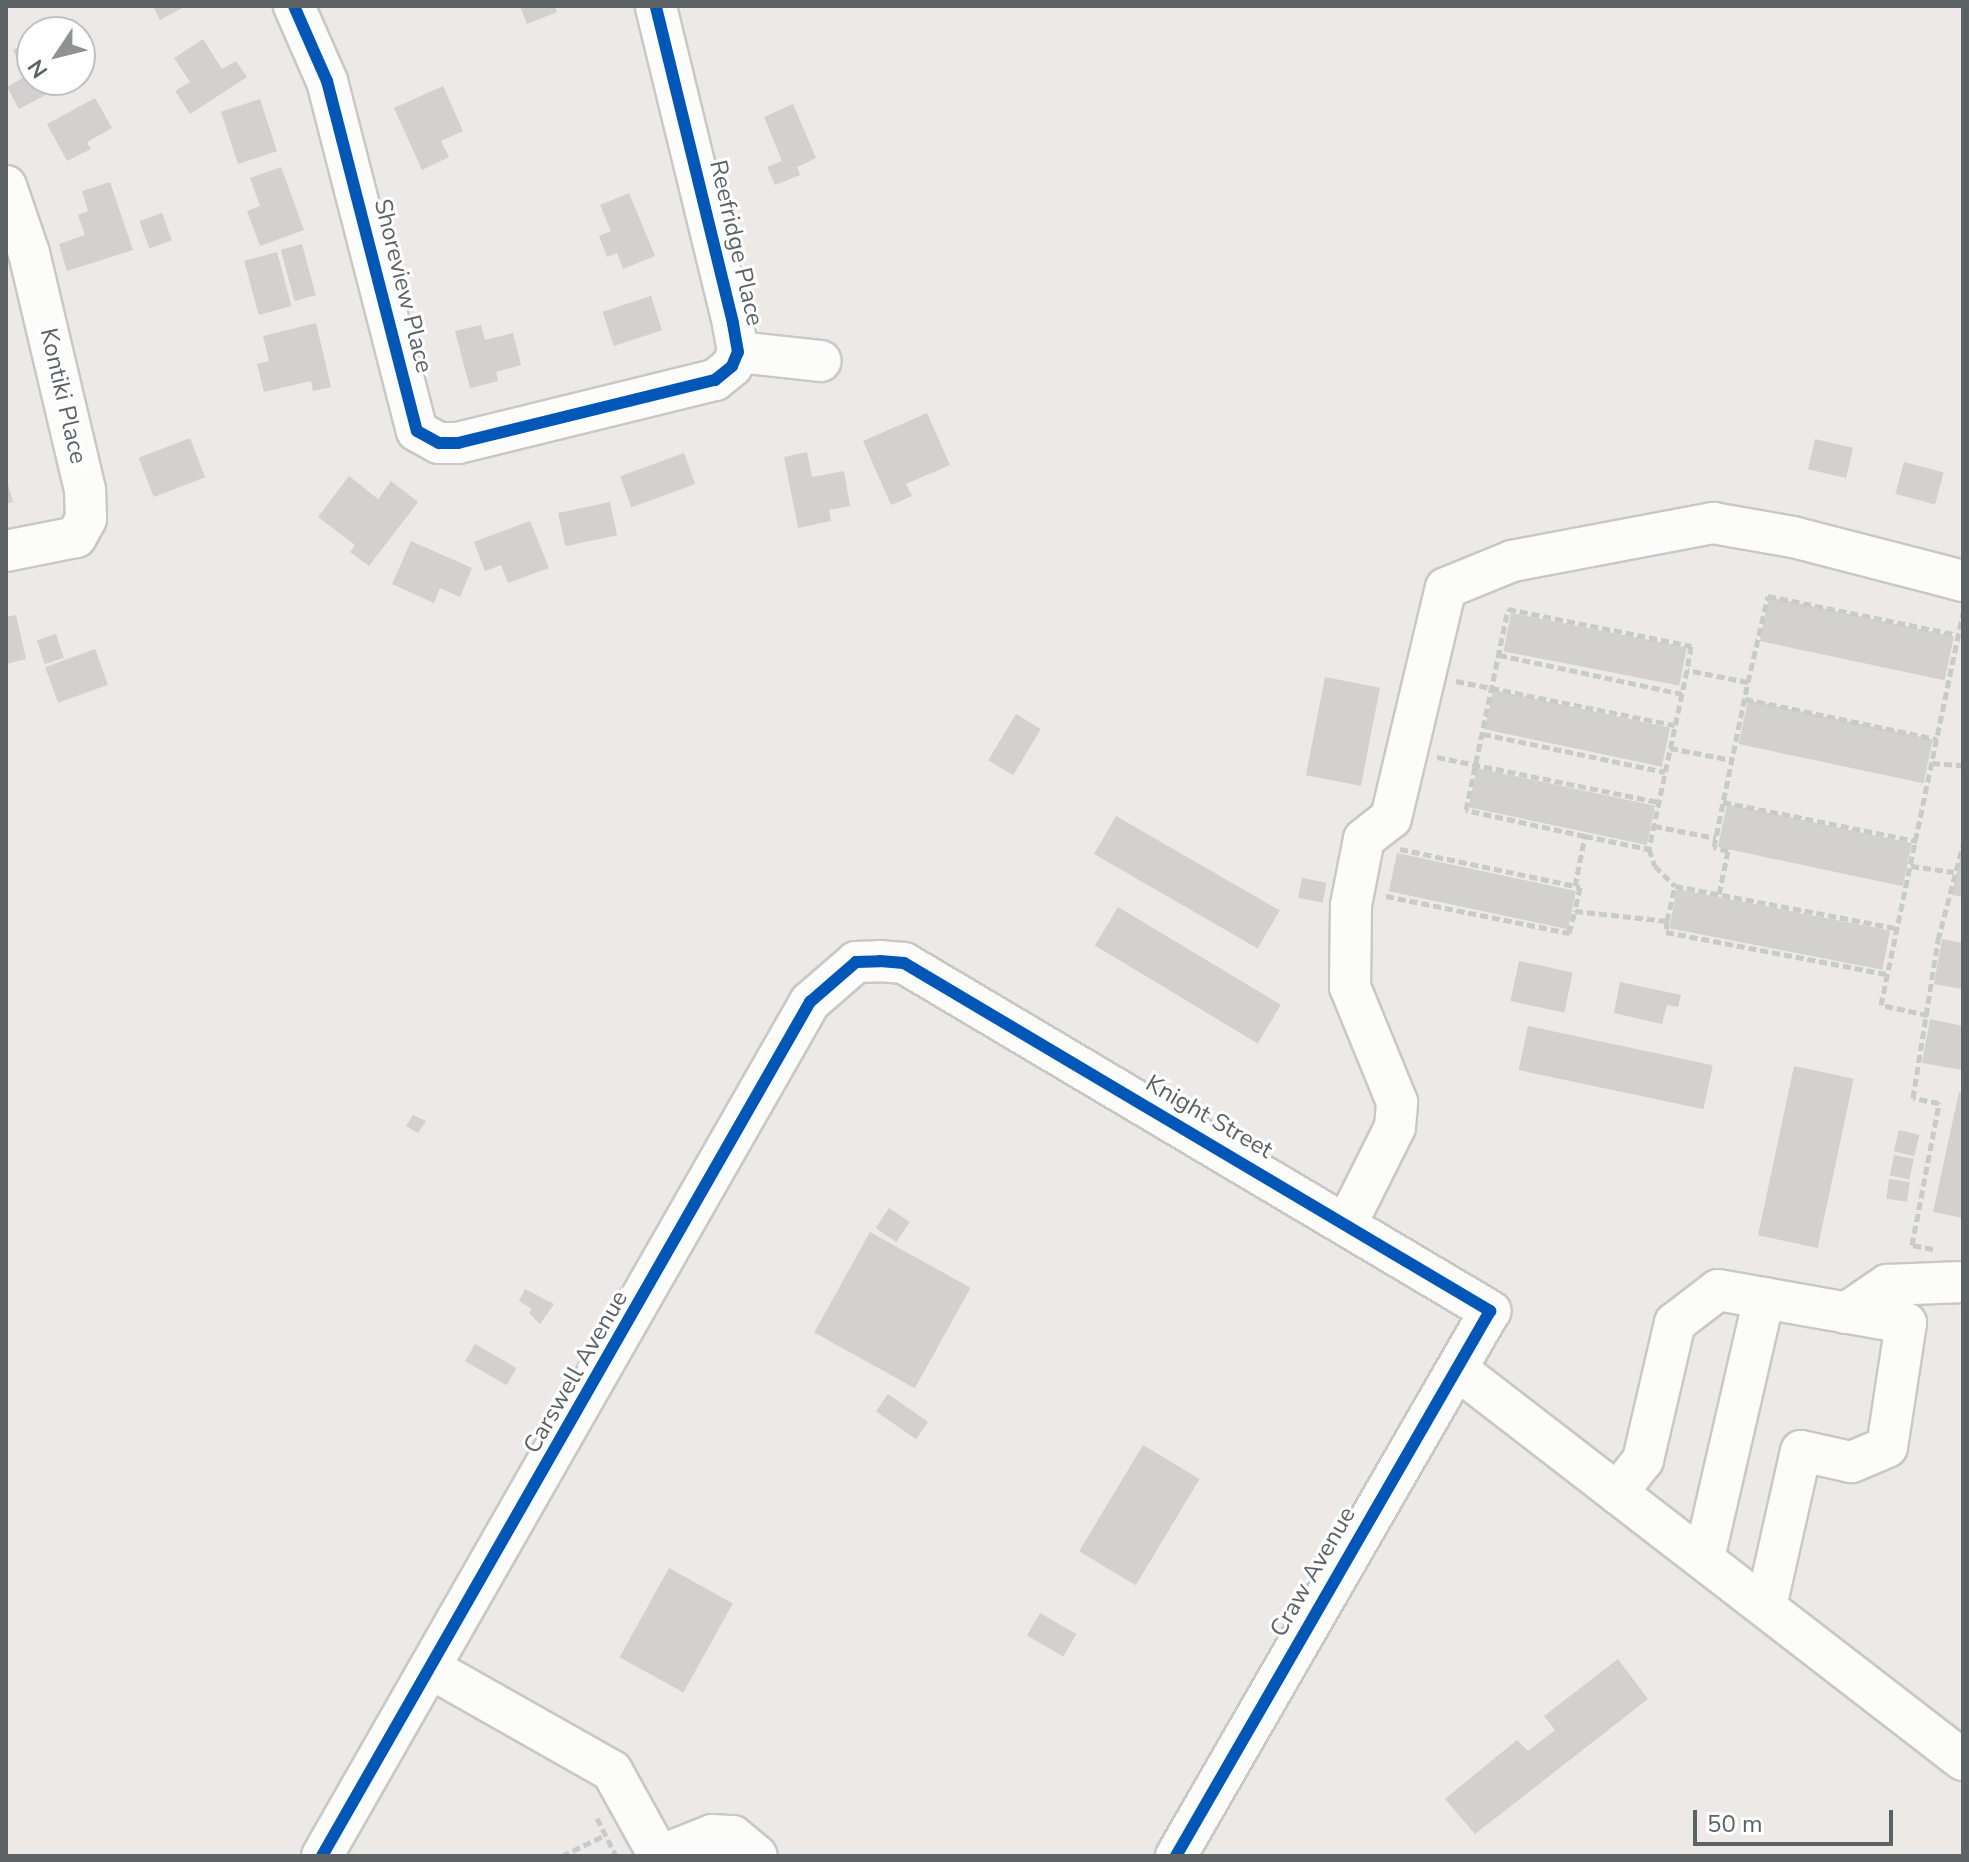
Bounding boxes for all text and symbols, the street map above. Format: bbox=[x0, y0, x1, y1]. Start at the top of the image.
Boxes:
north arrow bbox=[16, 16, 96, 96]
text: N bbox=[21, 53, 55, 84]
street label: Reefridge Place bbox=[703, 157, 769, 329]
street label: Shoreview Place bbox=[367, 196, 439, 376]
street label: Kontiki Place bbox=[33, 325, 93, 467]
street label: Knight Street bbox=[1140, 1069, 1278, 1165]
street label: Carswell Avenue bbox=[518, 1286, 634, 1458]
street label: Craw Avenue bbox=[1264, 1502, 1362, 1642]
scale bar bbox=[1697, 1794, 1897, 1844]
text: 50 m bbox=[1707, 1808, 1763, 1840]

